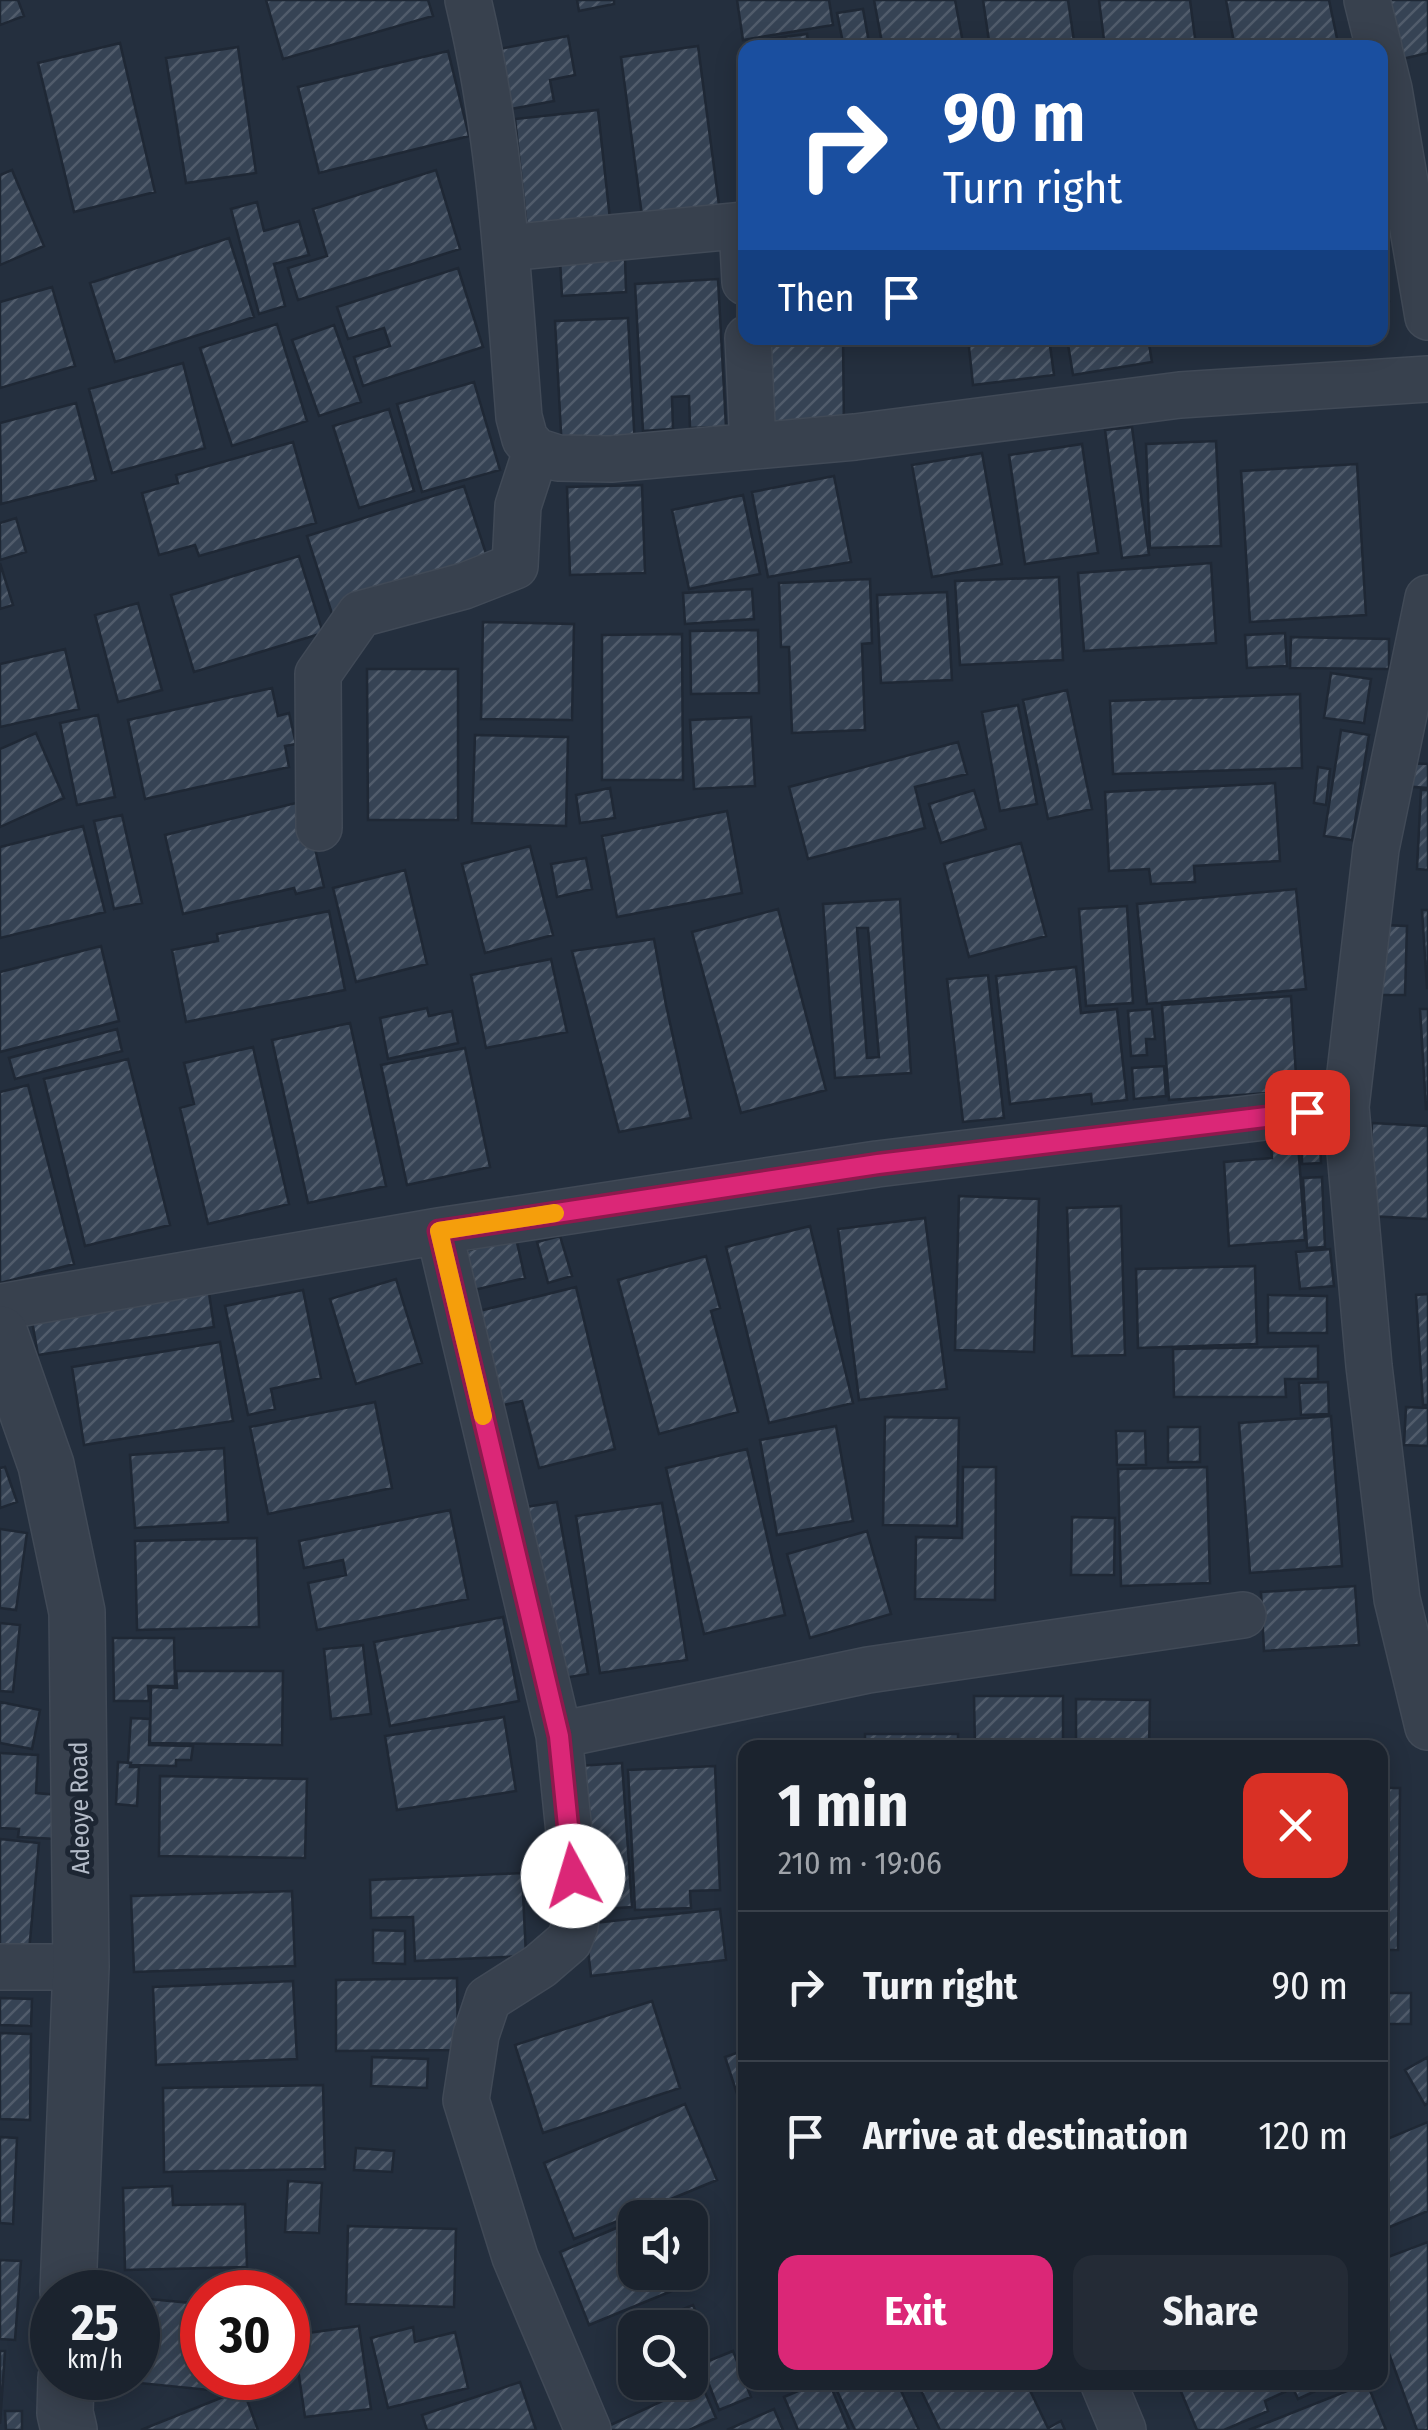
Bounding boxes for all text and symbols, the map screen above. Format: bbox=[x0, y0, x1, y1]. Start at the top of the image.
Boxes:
text: 90 m bbox=[943, 76, 1085, 160]
icon: right bbox=[778, 80, 908, 210]
text: Turn right bbox=[943, 161, 1122, 215]
icon: arrive bbox=[874, 270, 929, 325]
text: Then bbox=[778, 275, 854, 321]
pin bbox=[1265, 1070, 1350, 1155]
icon: arrive bbox=[1280, 1085, 1335, 1140]
street label: Adeoye Road bbox=[64, 1741, 96, 1875]
text: 1 min bbox=[778, 1770, 909, 1842]
button: close bbox=[1243, 1773, 1348, 1878]
position arrow bbox=[521, 1824, 625, 1928]
text: 210 m · 19:06 bbox=[778, 1844, 942, 1882]
icon: right bbox=[778, 1959, 833, 2014]
text: Turn right bbox=[863, 1963, 1017, 2009]
text: 90 m bbox=[1272, 1963, 1348, 2009]
icon: arrive bbox=[778, 2109, 833, 2164]
text: Arrive at destination bbox=[863, 2113, 1188, 2159]
text: 120 m bbox=[1258, 2113, 1348, 2159]
map controls bbox=[618, 2200, 708, 2400]
button: sound bbox=[618, 2200, 708, 2290]
button: Exit bbox=[778, 2255, 1053, 2370]
button: Share bbox=[1073, 2255, 1348, 2370]
speed limit sign: 30 bbox=[180, 2270, 310, 2400]
text: 25 bbox=[71, 2293, 119, 2353]
button: search bbox=[618, 2310, 708, 2400]
text: km/h bbox=[67, 2345, 123, 2375]

